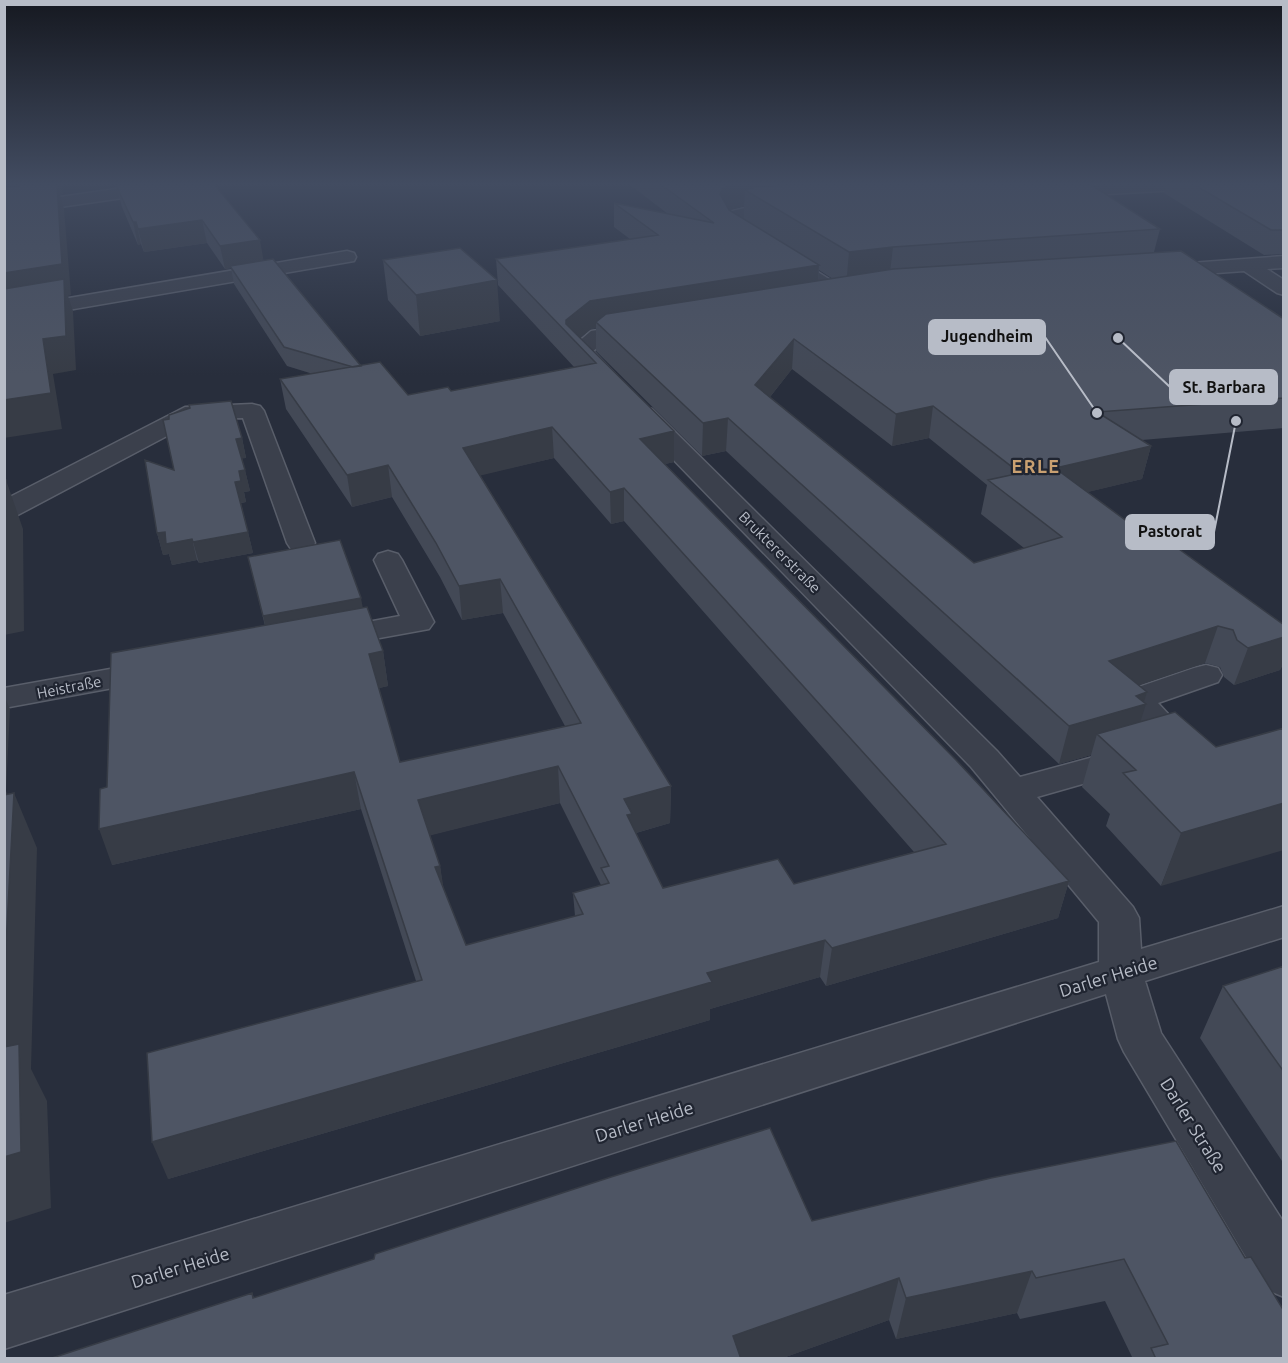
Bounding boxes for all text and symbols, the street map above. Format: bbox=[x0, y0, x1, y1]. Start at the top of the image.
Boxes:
callout: Jugendheim bbox=[929, 320, 1045, 354]
text: Jugendheim bbox=[941, 327, 1033, 345]
callout: St. Barbara bbox=[1170, 370, 1277, 404]
text: St. Barbara bbox=[1182, 378, 1266, 396]
district label: ERLE bbox=[1011, 456, 1061, 476]
street label: Bruktererstraße bbox=[736, 508, 824, 596]
callout: Pastorat bbox=[1126, 515, 1214, 549]
text: Pastorat bbox=[1138, 522, 1202, 540]
street label: Heistraße bbox=[35, 672, 103, 702]
street label: Darler Heide bbox=[1056, 952, 1160, 1000]
street label: Darler Straße bbox=[1157, 1074, 1231, 1176]
street label: Darler Heide bbox=[592, 1097, 696, 1145]
street label: Darler Heide bbox=[128, 1243, 232, 1291]

